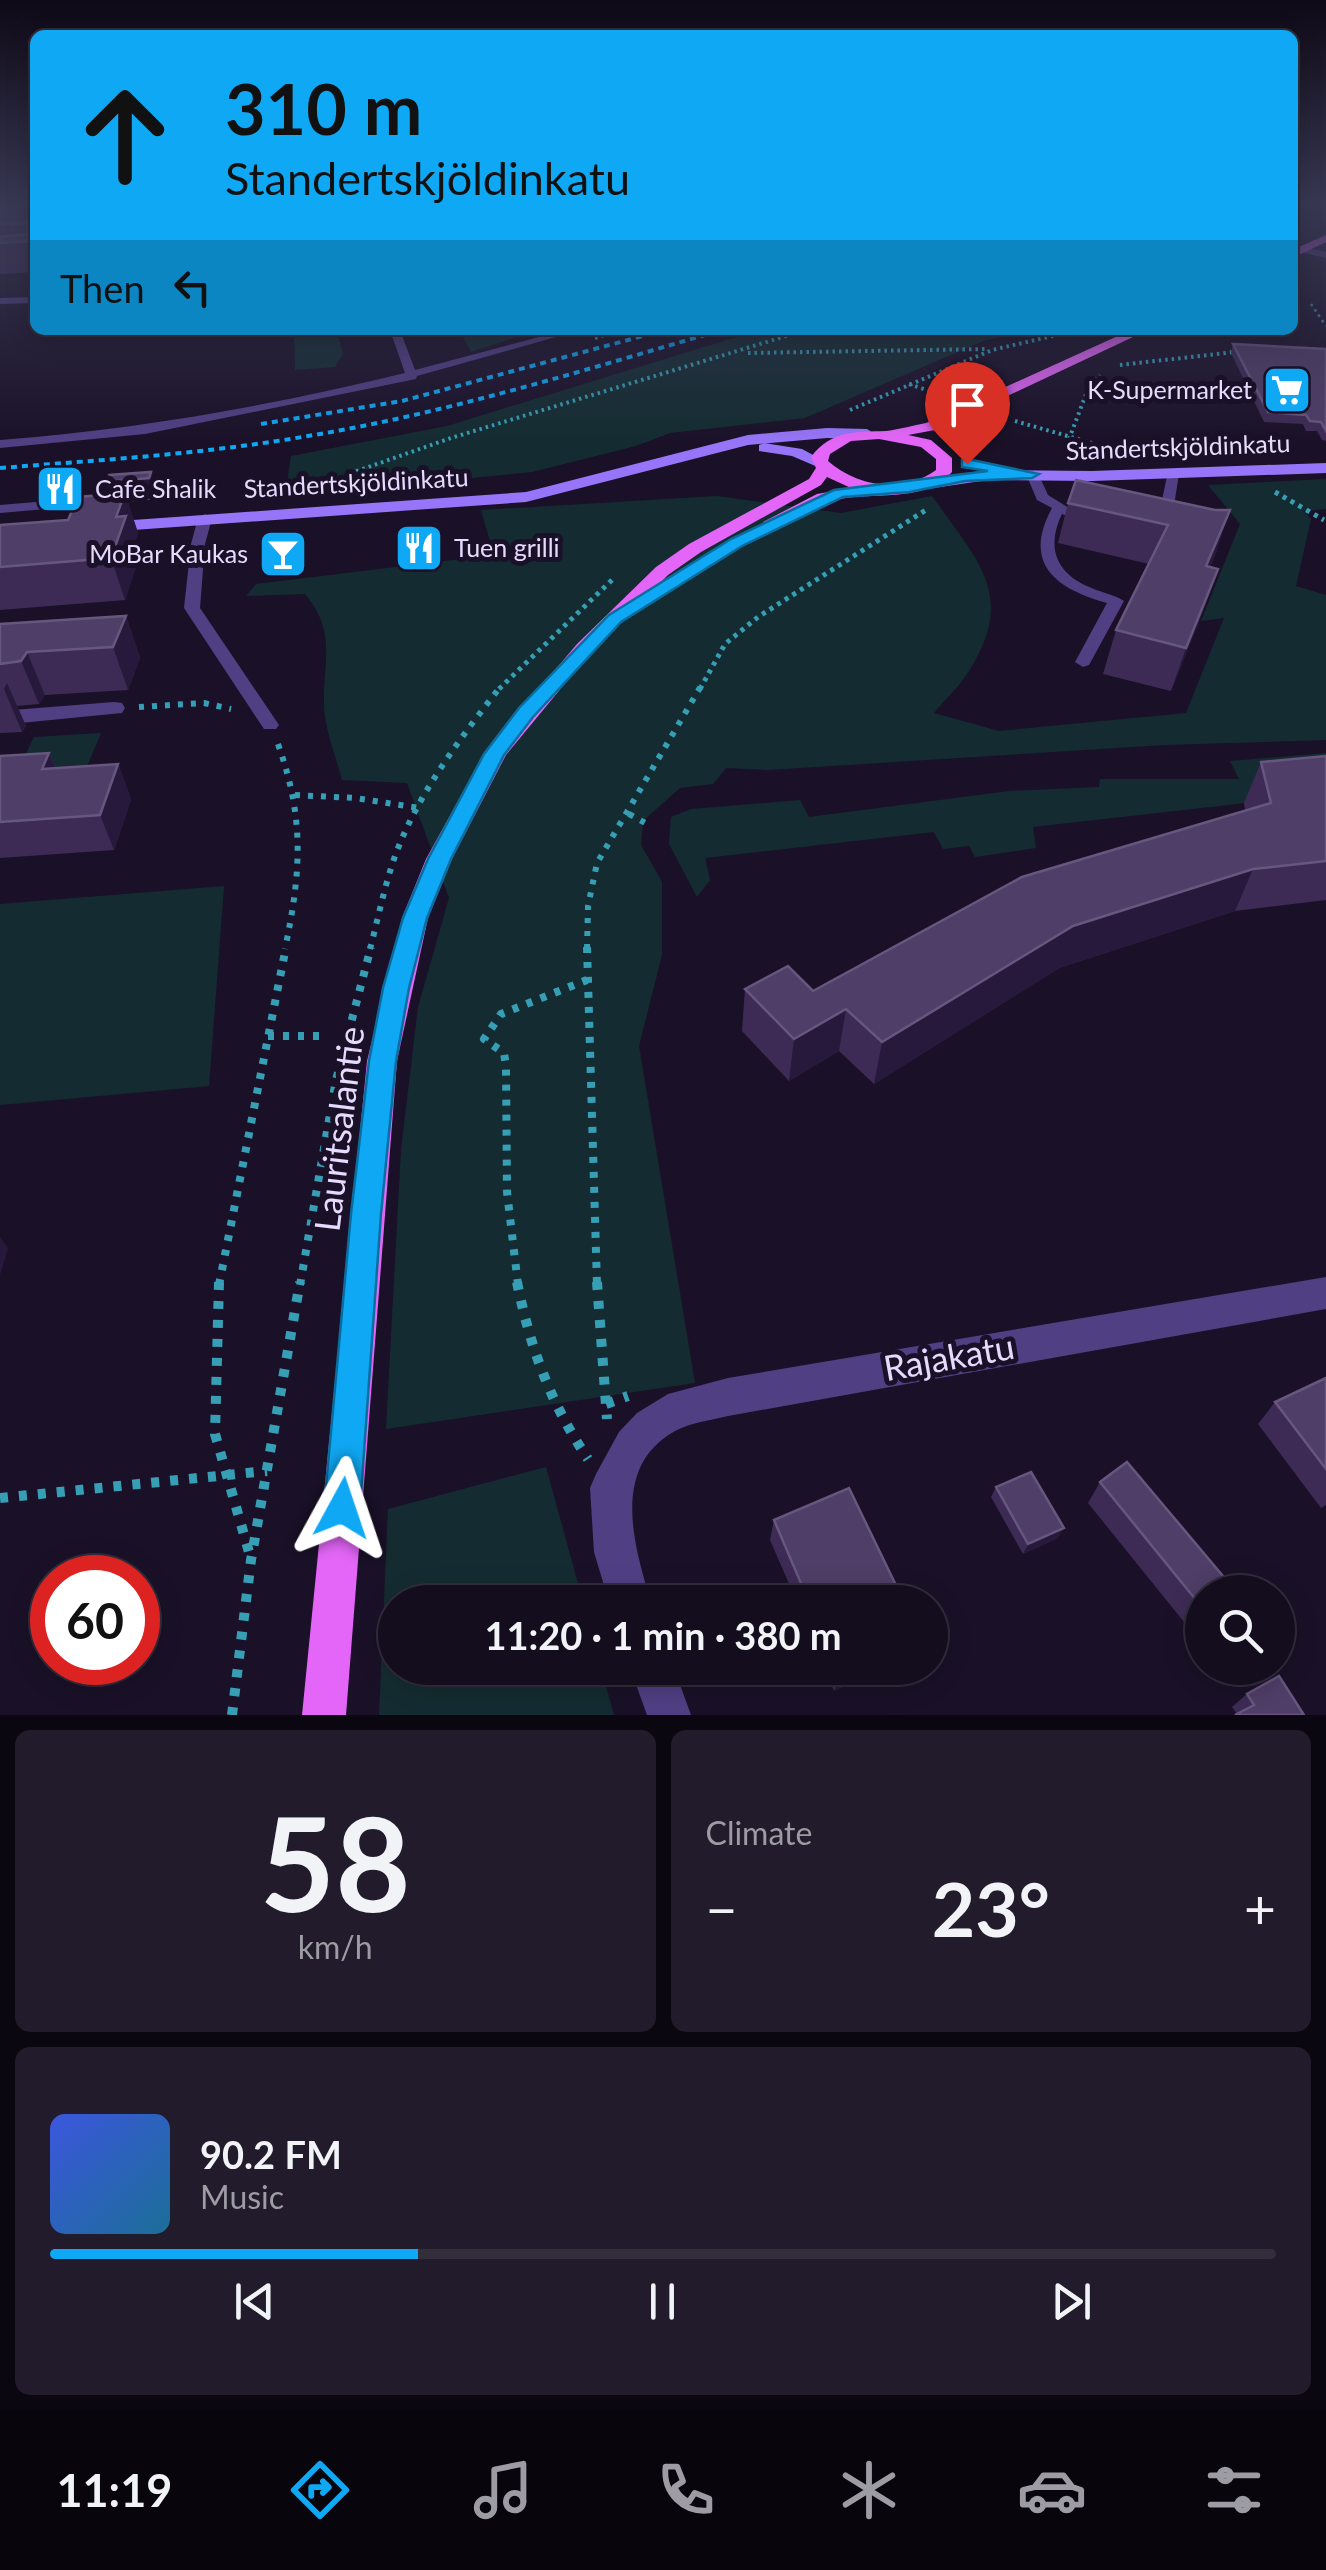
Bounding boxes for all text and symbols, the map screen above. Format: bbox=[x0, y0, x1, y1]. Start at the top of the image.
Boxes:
text: 310 m bbox=[225, 66, 422, 150]
icon: ahead bbox=[60, 70, 190, 200]
text: Standertskjöldinkatu bbox=[225, 151, 630, 205]
icon: left bbox=[165, 260, 220, 315]
text: Then bbox=[60, 265, 145, 311]
pin bbox=[925, 362, 1010, 465]
supermarket icon: K-Supermarket bbox=[1261, 364, 1313, 416]
place label: K-Supermarket bbox=[1087, 374, 1252, 404]
icon: arrive bbox=[940, 377, 995, 432]
street label: Standertskjöldinkatu bbox=[1065, 427, 1291, 465]
street label: Standertskjöldinkatu bbox=[243, 461, 469, 503]
restaurant icon: Cafe Shalik bbox=[34, 463, 86, 515]
place label: Cafe Shalik bbox=[95, 473, 217, 503]
restaurant icon: Tuen grilli bbox=[393, 522, 445, 574]
bar icon: MoBar Kaukas bbox=[257, 528, 309, 580]
place label: Tuen grilli bbox=[454, 532, 560, 562]
place label: MoBar Kaukas bbox=[89, 538, 248, 568]
street label: Lauritsalantie bbox=[305, 1024, 371, 1234]
street label: Rajakatu bbox=[880, 1324, 1017, 1388]
position arrow bbox=[290, 1456, 394, 1560]
speed limit sign: 60 bbox=[30, 1555, 160, 1685]
map controls bbox=[1185, 1575, 1295, 1685]
button: search bbox=[1185, 1575, 1295, 1685]
text: 11:20 · 1 min · 380 m bbox=[484, 1612, 842, 1658]
text: 58 bbox=[260, 1784, 411, 1940]
text: Climate bbox=[706, 1813, 812, 1852]
text: 23° bbox=[932, 1863, 1050, 1953]
text: − bbox=[706, 1875, 737, 1941]
text: + bbox=[1244, 1875, 1276, 1941]
text: km/h bbox=[298, 1927, 373, 1966]
text: 90.2 FM bbox=[200, 2131, 342, 2177]
text: Music bbox=[200, 2177, 284, 2216]
icon: previous bbox=[227, 2274, 282, 2329]
icon: pause bbox=[635, 2274, 690, 2329]
icon: next bbox=[1044, 2274, 1099, 2329]
icon: directions bbox=[285, 2455, 355, 2525]
icon: music bbox=[468, 2455, 538, 2525]
icon: phone bbox=[651, 2455, 721, 2525]
icon: climate bbox=[834, 2455, 904, 2525]
icon: car bbox=[1017, 2455, 1087, 2525]
icon: filters bbox=[1199, 2455, 1269, 2525]
text: 11:19 bbox=[56, 2463, 172, 2517]

